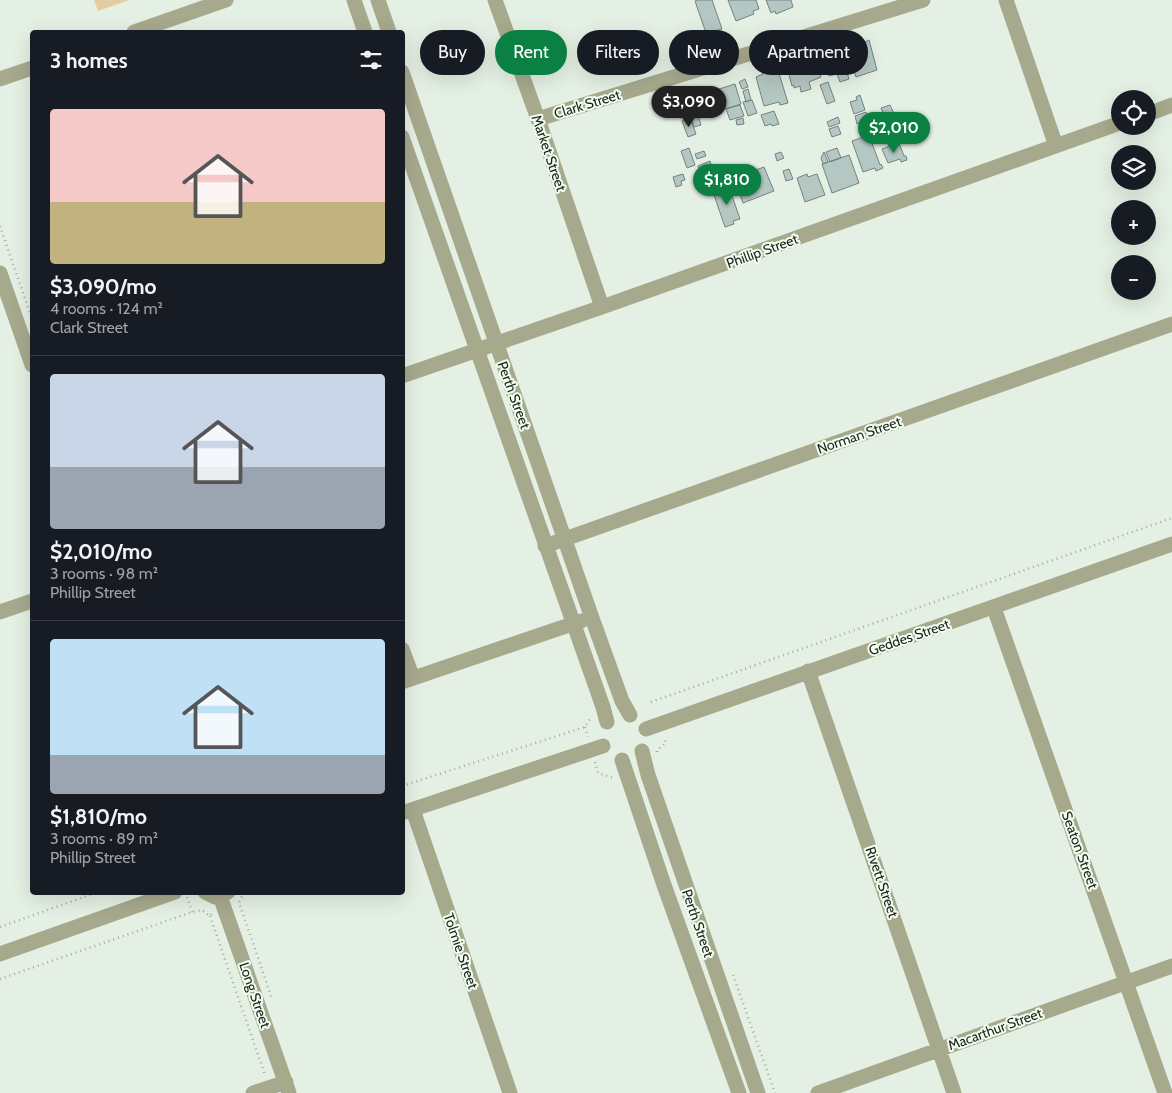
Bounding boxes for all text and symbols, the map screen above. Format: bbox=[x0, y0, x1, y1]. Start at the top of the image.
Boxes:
chip: Buy bbox=[420, 30, 485, 75]
chip: Rent bbox=[495, 30, 567, 75]
chip: Filters bbox=[577, 30, 659, 75]
chip: New bbox=[669, 30, 739, 75]
chip: Apartment bbox=[749, 30, 868, 75]
icon: filters bbox=[357, 46, 385, 74]
text: 3 homes bbox=[50, 48, 128, 73]
street label: Clark Street bbox=[552, 85, 623, 123]
pin: $3,090 bbox=[648, 86, 730, 128]
map controls bbox=[1111, 90, 1156, 300]
button: locate bbox=[1111, 90, 1156, 135]
text: $3,090 bbox=[662, 92, 716, 111]
pin: $2,010 bbox=[853, 112, 935, 154]
street label: Market Street bbox=[528, 113, 571, 194]
text: $2,010 bbox=[869, 118, 919, 137]
icon: home bbox=[173, 141, 263, 231]
button: layers bbox=[1111, 145, 1156, 190]
pin: $1,810 bbox=[686, 164, 768, 206]
text: $1,810 bbox=[704, 170, 750, 189]
button: + bbox=[1111, 200, 1156, 245]
street label: Phillip Street bbox=[724, 230, 801, 272]
button: − bbox=[1111, 255, 1156, 300]
text: $3,090/mo bbox=[50, 274, 157, 299]
text: 4 rooms · 124 m² bbox=[50, 299, 163, 318]
text: Clark Street bbox=[50, 318, 128, 337]
street label: Perth Street bbox=[493, 359, 535, 432]
icon: home bbox=[173, 407, 263, 497]
street label: Norman Street bbox=[815, 412, 904, 458]
text: $2,010/mo bbox=[50, 539, 152, 564]
text: 3 rooms · 98 m² bbox=[50, 564, 158, 583]
text: Phillip Street bbox=[50, 583, 136, 602]
street label: Geddes Street bbox=[866, 615, 952, 659]
icon: home bbox=[173, 672, 263, 762]
text: $1,810/mo bbox=[50, 804, 147, 829]
street label: Seaton Street bbox=[1058, 809, 1102, 892]
text: 3 rooms · 89 m² bbox=[50, 829, 158, 848]
street label: Rivett Street bbox=[861, 844, 903, 920]
text: Phillip Street bbox=[50, 848, 136, 867]
street label: Perth Street bbox=[678, 887, 718, 960]
street label: Tolmie Street bbox=[440, 911, 482, 991]
street label: Long Street bbox=[235, 960, 275, 1031]
street label: Macarthur Street bbox=[946, 1004, 1045, 1054]

